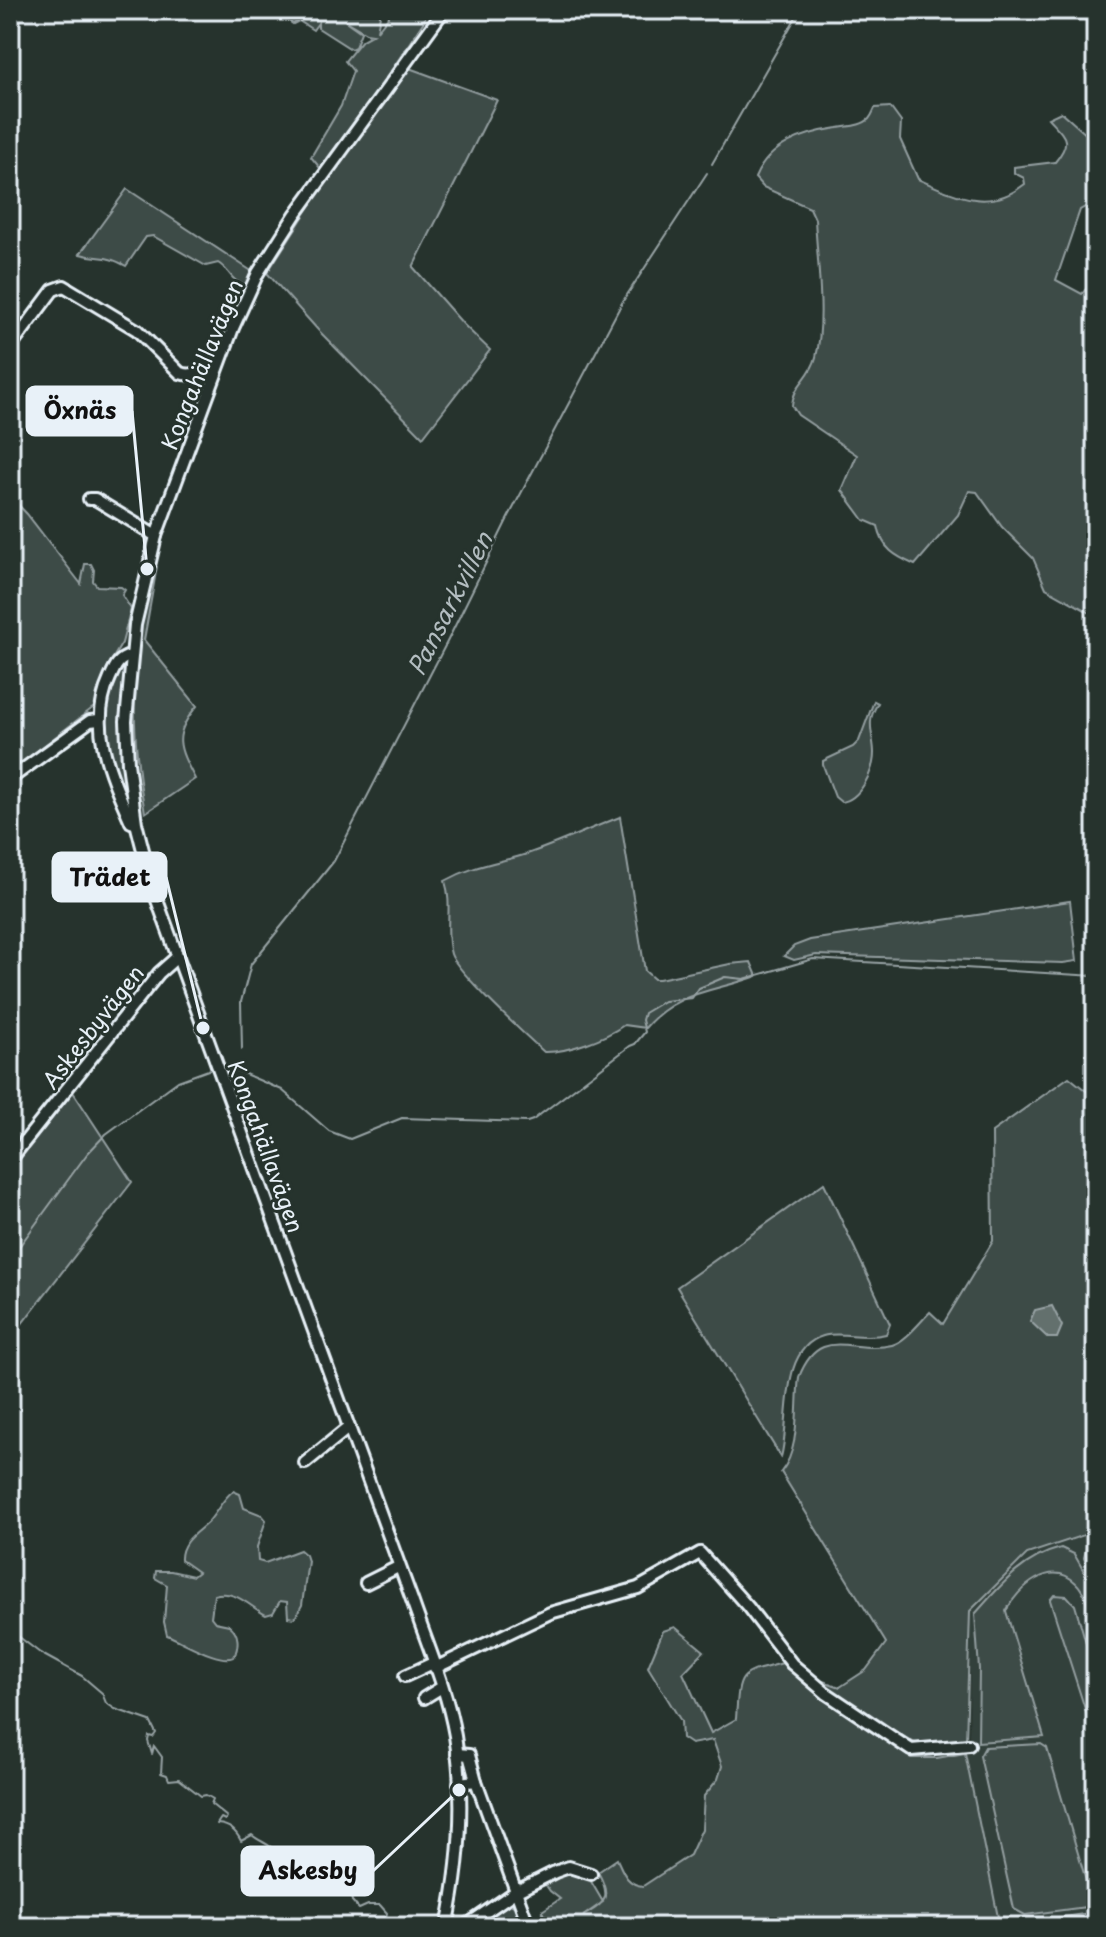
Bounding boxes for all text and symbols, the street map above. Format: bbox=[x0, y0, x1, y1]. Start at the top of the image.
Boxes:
street label: Kongahällavägen bbox=[152, 274, 250, 454]
callout: Öxnäs bbox=[27, 387, 132, 435]
text: Öxnäs bbox=[43, 391, 117, 427]
water label: Pansarkvillen bbox=[397, 524, 501, 681]
callout: Trädet bbox=[53, 853, 166, 901]
text: Trädet bbox=[69, 858, 151, 894]
street label: Askesbyvägen bbox=[33, 957, 151, 1095]
street label: Kongahällavägen bbox=[220, 1055, 314, 1237]
callout: Askesby bbox=[242, 1847, 373, 1895]
text: Askesby bbox=[258, 1851, 357, 1887]

